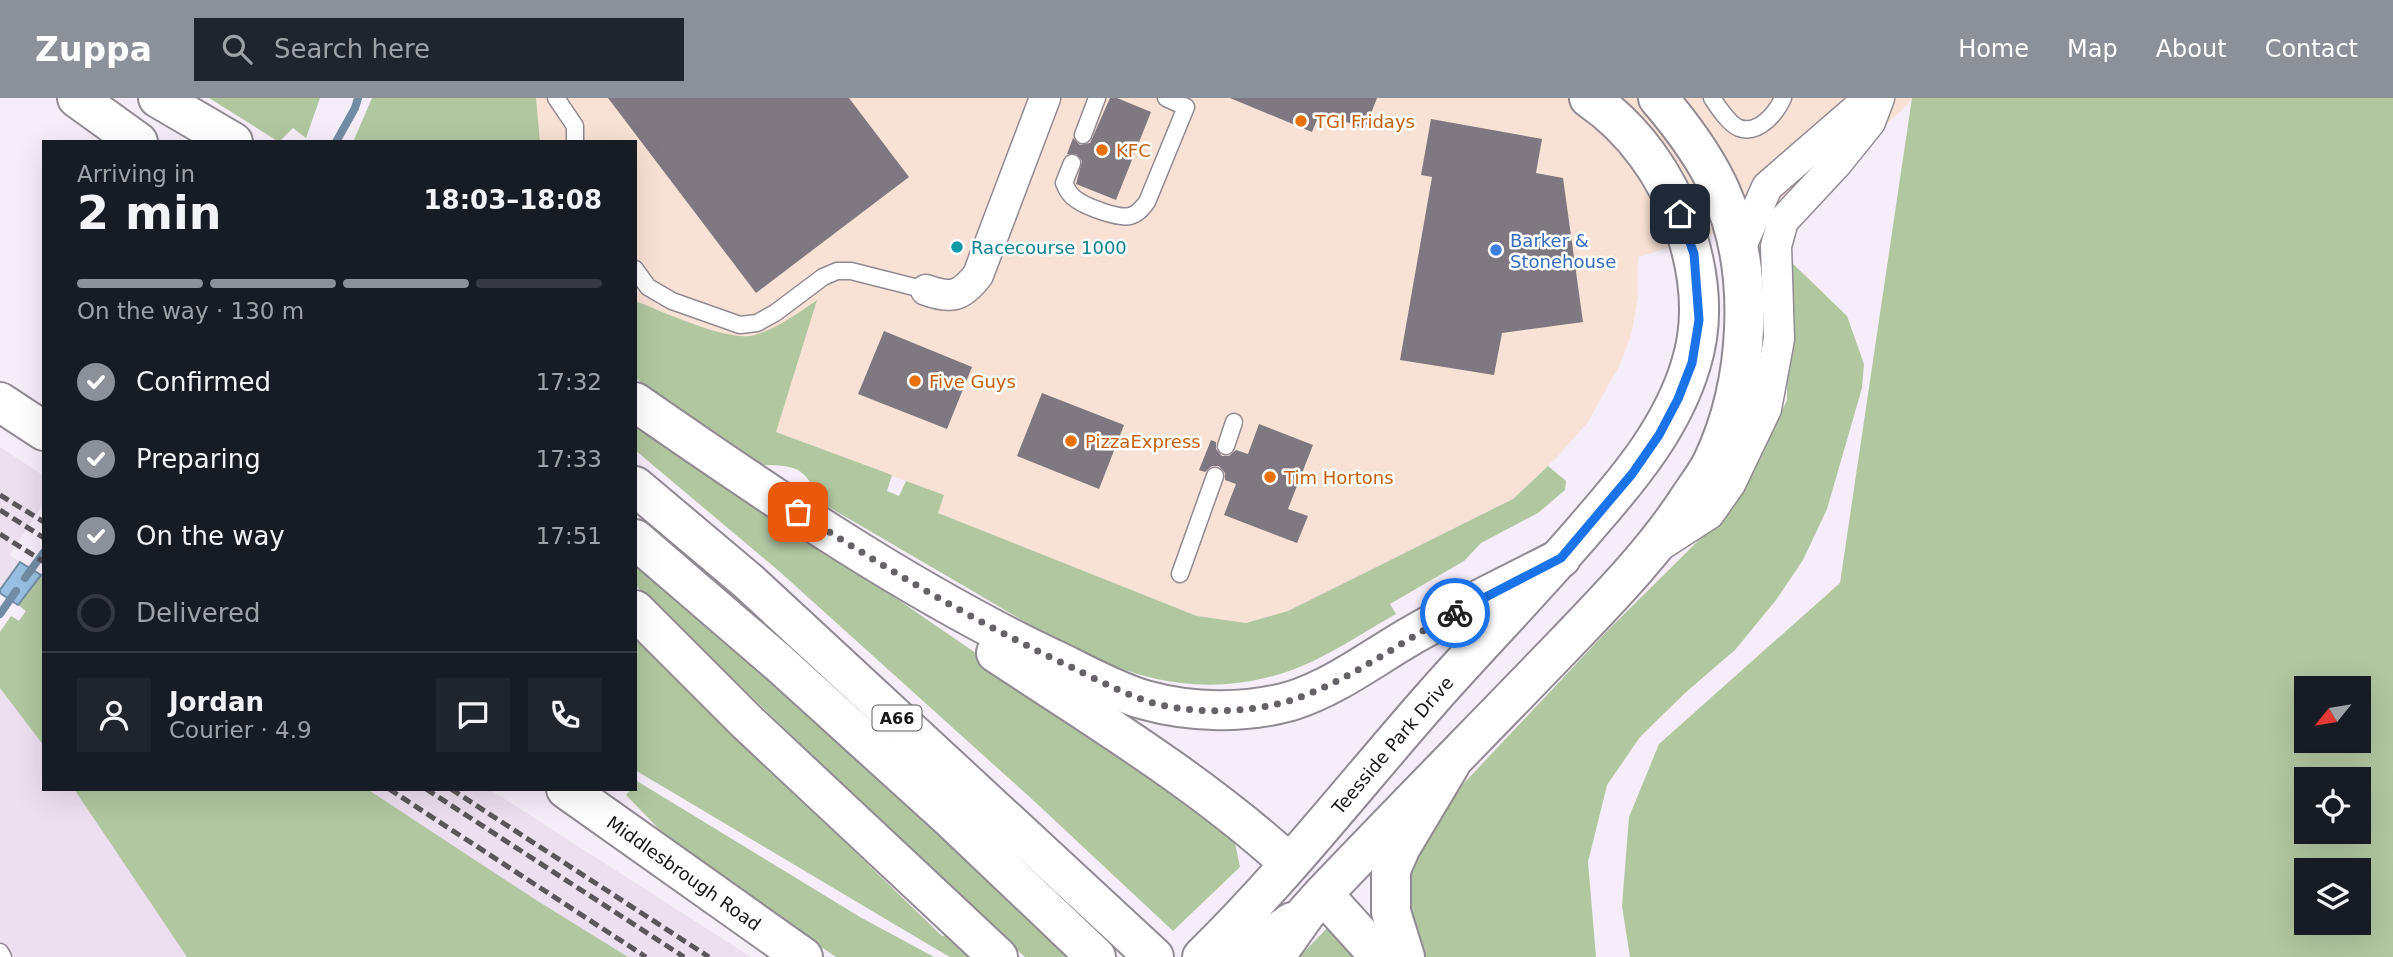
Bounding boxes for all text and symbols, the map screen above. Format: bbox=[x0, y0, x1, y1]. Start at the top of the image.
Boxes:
search box bbox=[194, 18, 684, 81]
text: Zuppa bbox=[35, 30, 152, 69]
icon: search bbox=[218, 30, 256, 68]
text: Search here bbox=[274, 34, 430, 64]
text: Home bbox=[1958, 35, 2029, 63]
text: Map bbox=[2067, 35, 2118, 63]
text: About bbox=[2156, 35, 2227, 63]
text: Contact bbox=[2265, 35, 2358, 63]
place label: TGI Fridays bbox=[1314, 111, 1415, 132]
marker: TGI Fridays bbox=[1293, 113, 1309, 129]
place label: KFC bbox=[1116, 140, 1151, 161]
marker: KFC bbox=[1094, 142, 1110, 158]
text: Arriving in bbox=[77, 161, 195, 187]
pin bbox=[1650, 184, 1710, 244]
text: 18:03–18:08 bbox=[423, 185, 602, 215]
text: 2 min bbox=[77, 186, 221, 240]
icon: home bbox=[1661, 195, 1699, 233]
place label: Barker & Stonehouse bbox=[1510, 230, 1616, 272]
place label: Racecourse 1000 bbox=[971, 237, 1127, 258]
marker: Racecourse 1000 bbox=[949, 239, 965, 255]
marker: Barker & Stonehouse bbox=[1488, 242, 1504, 258]
text: On the way · 130 m bbox=[77, 298, 304, 324]
icon: check bbox=[77, 363, 115, 401]
text: Confirmed bbox=[136, 367, 271, 397]
text: 17:32 bbox=[536, 369, 602, 395]
place label: Five Guys bbox=[929, 371, 1016, 392]
marker: Five Guys bbox=[907, 373, 923, 389]
place label: PizzaExpress bbox=[1085, 431, 1201, 452]
marker: PizzaExpress bbox=[1063, 433, 1079, 449]
icon: check bbox=[77, 440, 115, 478]
text: Preparing bbox=[136, 444, 261, 474]
text: 17:33 bbox=[536, 446, 602, 472]
place label: Tim Hortons bbox=[1283, 467, 1394, 488]
marker: Tim Hortons bbox=[1262, 469, 1278, 485]
pin bbox=[768, 482, 828, 542]
icon: bag bbox=[779, 493, 817, 531]
icon: check bbox=[77, 517, 115, 555]
text: On the way bbox=[136, 521, 285, 551]
text: 17:51 bbox=[536, 523, 602, 549]
courier bbox=[1420, 578, 1490, 648]
icon: bike bbox=[1436, 594, 1474, 632]
text: Delivered bbox=[136, 598, 260, 628]
street label: Teesside Park Drive bbox=[1327, 672, 1457, 819]
north arrow bbox=[2294, 676, 2371, 752]
map controls bbox=[2294, 676, 2371, 935]
button: person bbox=[77, 678, 151, 752]
button: chat bbox=[436, 678, 510, 752]
button: phone bbox=[528, 678, 602, 752]
text: Jordan bbox=[169, 687, 264, 717]
road number: A66 bbox=[872, 706, 922, 730]
text: Courier · 4.9 bbox=[169, 717, 312, 743]
button: locate bbox=[2294, 767, 2371, 844]
street label: Middlesbrough Road bbox=[603, 811, 765, 935]
button: layers bbox=[2294, 858, 2371, 935]

